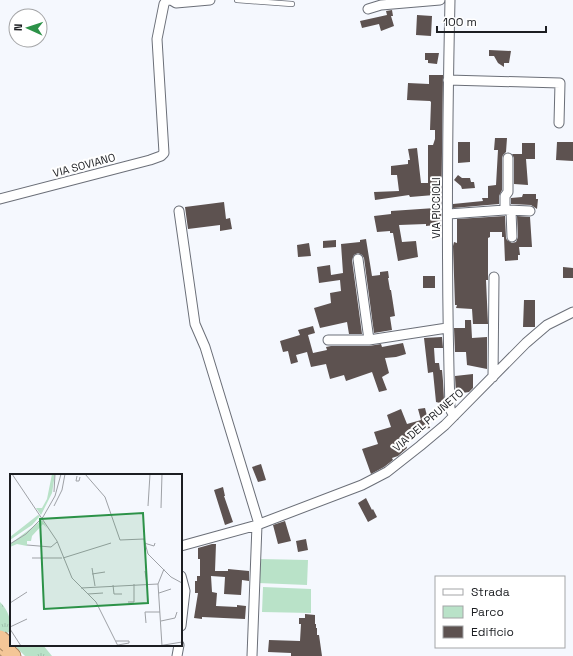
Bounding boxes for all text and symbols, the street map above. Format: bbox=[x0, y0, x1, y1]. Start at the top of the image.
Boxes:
north arrow bbox=[8, 8, 48, 48]
scale bar bbox=[437, 8, 546, 34]
text: 100 m bbox=[443, 14, 477, 30]
text: N bbox=[11, 23, 25, 32]
street label: VIA SOVIANO bbox=[51, 150, 117, 180]
street label: VIA PICCIOLI bbox=[429, 177, 443, 239]
street label: VIA DEL PRUNETO bbox=[390, 386, 466, 454]
inset map bbox=[10, 474, 182, 646]
legend bbox=[435, 576, 565, 648]
text: Strada bbox=[471, 584, 510, 600]
text: Parco bbox=[471, 604, 504, 620]
text: Edificio bbox=[471, 624, 514, 640]

